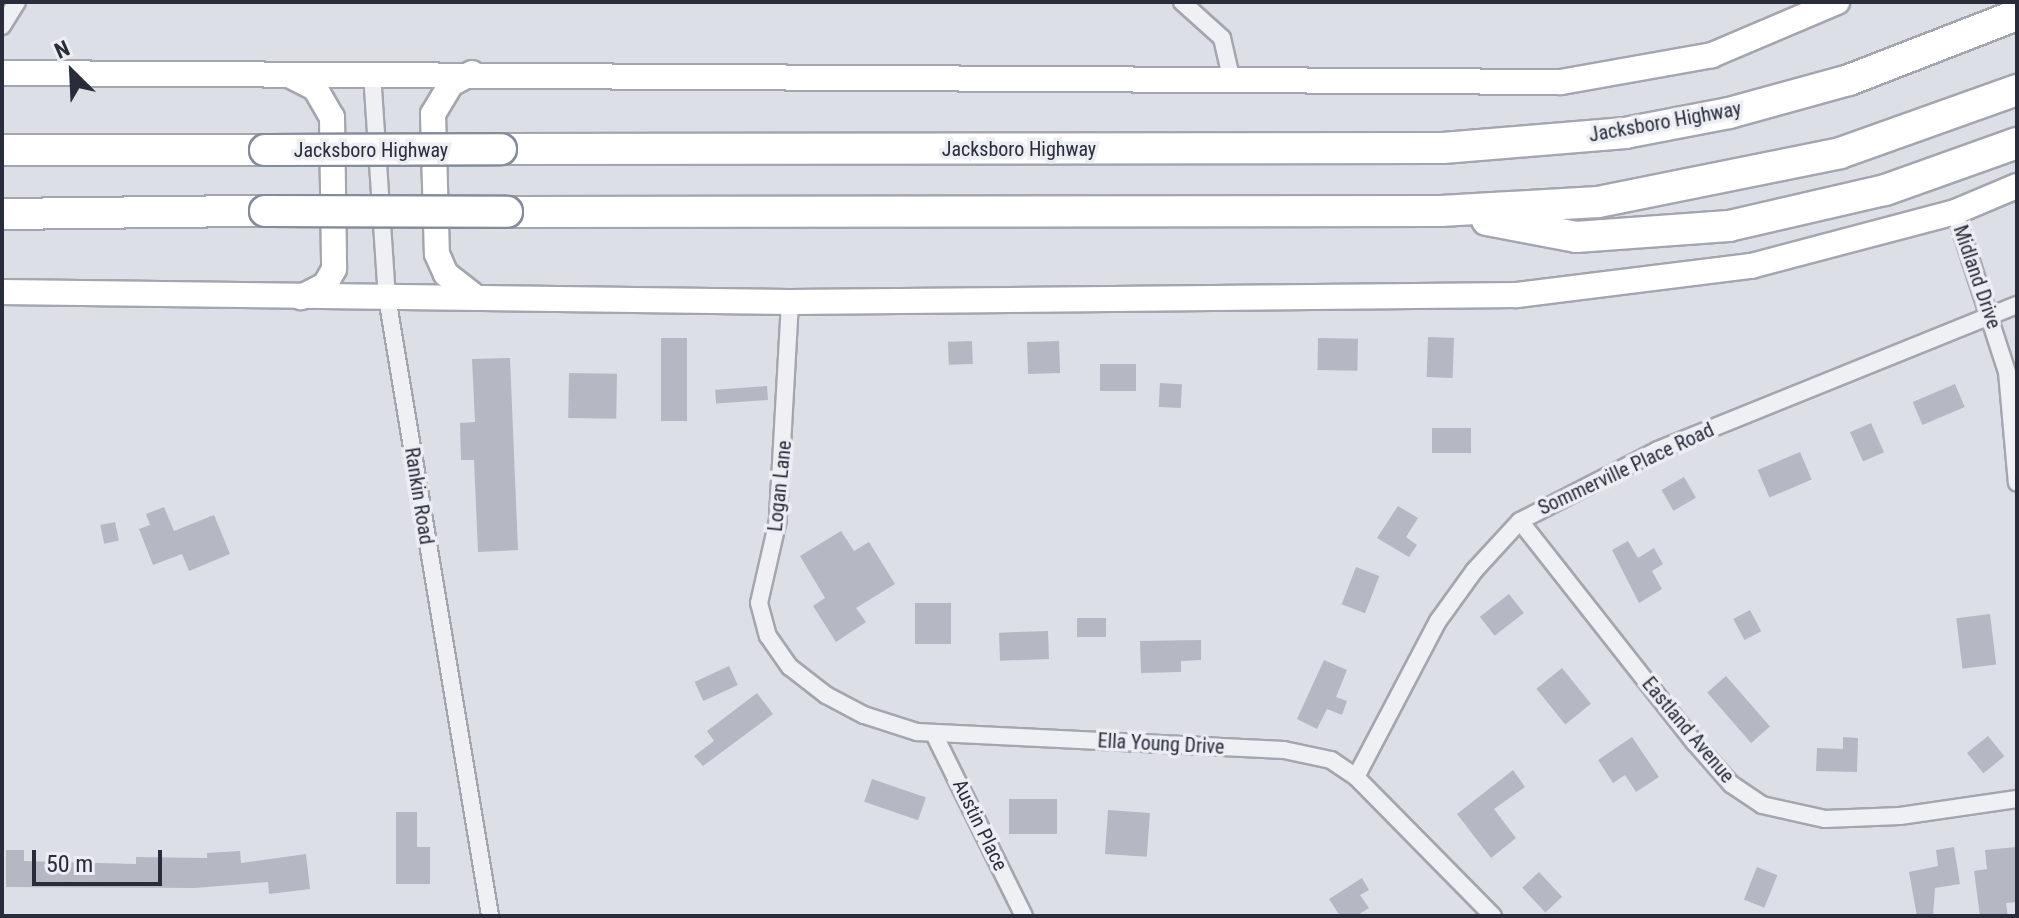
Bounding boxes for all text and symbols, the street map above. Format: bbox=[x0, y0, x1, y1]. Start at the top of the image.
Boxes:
north arrow bbox=[32, 32, 112, 112]
text: N bbox=[51, 35, 73, 64]
street label: Jacksboro Highway bbox=[1587, 97, 1743, 147]
street label: Jacksboro Highway bbox=[942, 137, 1096, 161]
street label: Jacksboro Highway bbox=[294, 138, 448, 162]
street label: Midland Drive bbox=[1948, 222, 2006, 332]
street label: Sommerville Place Road bbox=[1534, 418, 1718, 520]
street label: Logan Lane bbox=[763, 439, 797, 533]
street label: Rankin Road bbox=[399, 446, 439, 546]
street label: Eastland Avenue bbox=[1637, 672, 1739, 788]
street label: Ella Young Drive bbox=[1097, 729, 1225, 759]
street label: Austin Place bbox=[948, 775, 1012, 875]
scale bar bbox=[36, 834, 166, 884]
text: 50 m bbox=[46, 850, 93, 878]

